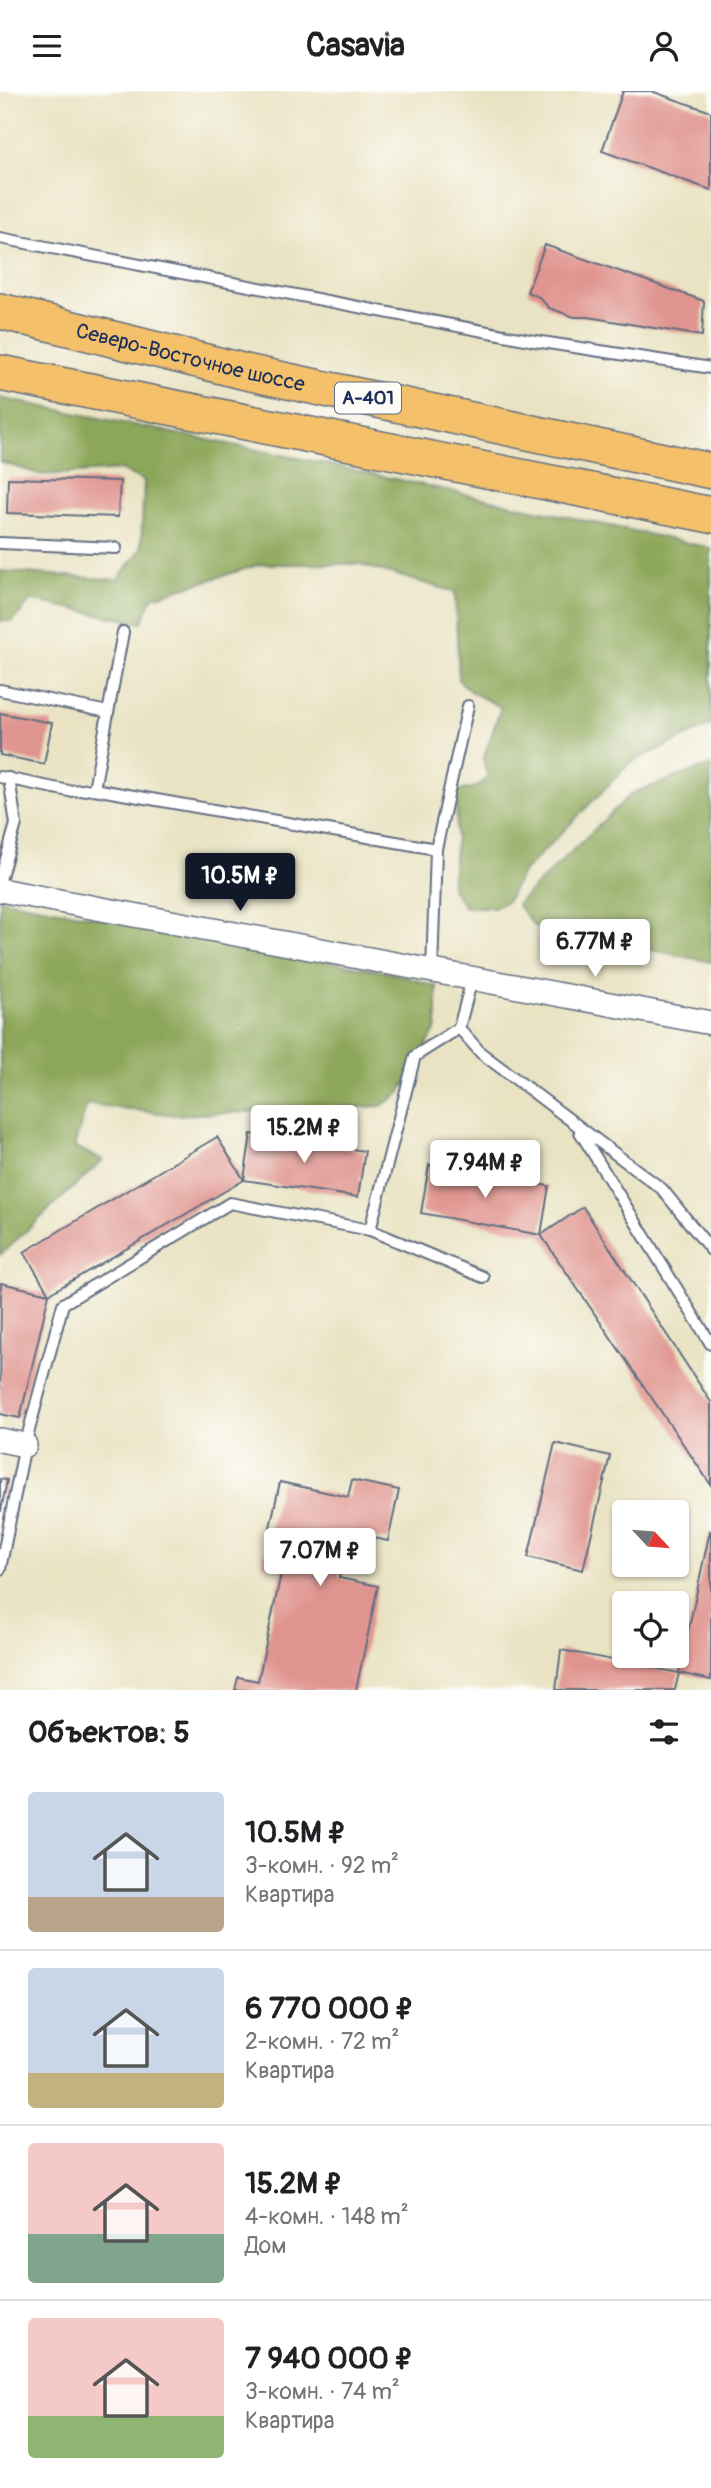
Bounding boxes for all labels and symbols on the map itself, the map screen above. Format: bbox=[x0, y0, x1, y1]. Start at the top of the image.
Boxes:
street label: Северо-Восточное шоссе bbox=[73, 317, 308, 398]
road number: А-401 bbox=[335, 383, 401, 413]
pin: 10.5M ₽ bbox=[175, 853, 305, 913]
pin: 6.77M ₽ bbox=[530, 919, 660, 979]
pin: 15.2M ₽ bbox=[239, 1105, 369, 1165]
pin: 7.94M ₽ bbox=[420, 1141, 550, 1200]
north arrow bbox=[612, 1500, 690, 1577]
pin: 7.07M ₽ bbox=[255, 1529, 385, 1588]

